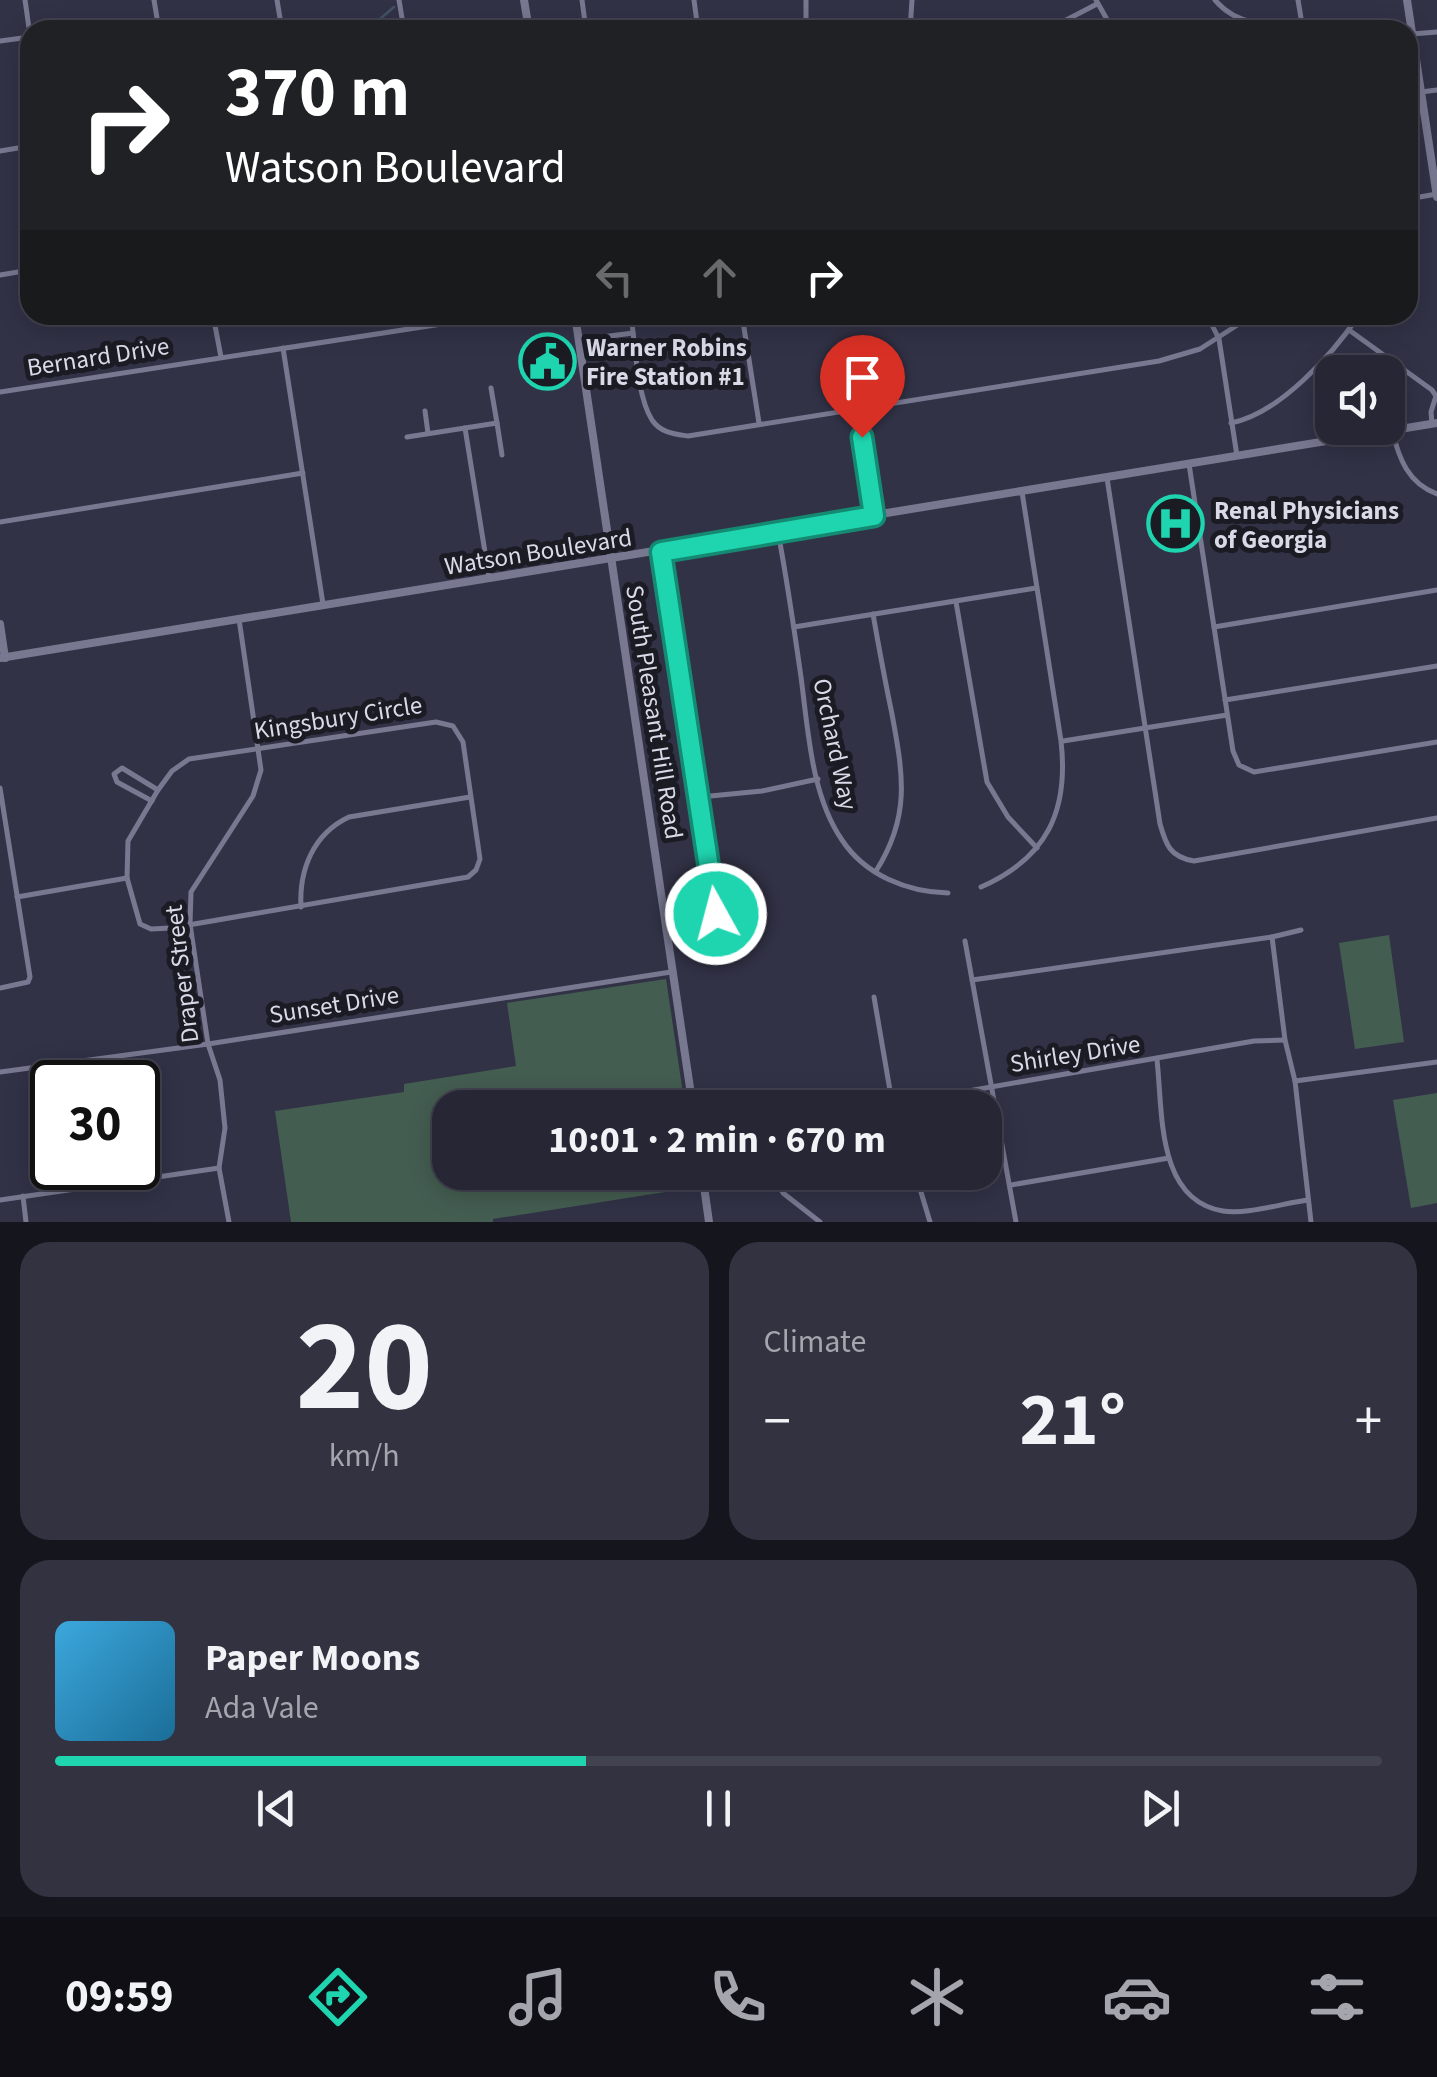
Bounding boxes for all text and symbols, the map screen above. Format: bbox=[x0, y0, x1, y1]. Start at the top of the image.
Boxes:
text: 370 m bbox=[225, 43, 410, 143]
icon: right bbox=[60, 60, 190, 190]
text: Watson Boulevard bbox=[225, 136, 566, 200]
icon: left bbox=[587, 250, 642, 305]
icon: ahead bbox=[692, 250, 747, 305]
icon: right bbox=[797, 250, 852, 305]
street label: Bernard Drive bbox=[24, 328, 172, 386]
place label: Warner Robins Fire Station #1 bbox=[586, 330, 747, 395]
public building icon: Warner Robins Fire Station #1 bbox=[517, 331, 577, 391]
pin bbox=[820, 335, 905, 438]
icon: arrive bbox=[835, 350, 890, 405]
map controls bbox=[1315, 355, 1405, 445]
button: sound bbox=[1315, 355, 1405, 445]
place label: Renal Physicians of Georgia bbox=[1214, 493, 1399, 558]
hospital icon: Renal Physicians of Georgia bbox=[1145, 494, 1205, 554]
street label: Watson Boulevard bbox=[442, 519, 634, 585]
street label: South Pleasant Hill Road bbox=[616, 583, 692, 842]
street label: Orchard Way bbox=[804, 675, 867, 814]
street label: Kingsbury Circle bbox=[251, 687, 425, 749]
position arrow bbox=[664, 862, 768, 966]
street label: Draper Street bbox=[156, 902, 208, 1045]
street label: Sunset Drive bbox=[267, 977, 402, 1033]
street label: Shirley Drive bbox=[1007, 1026, 1143, 1082]
speed limit sign: 30 bbox=[30, 1060, 160, 1190]
text: 10:01 · 2 min · 670 m bbox=[548, 1113, 886, 1167]
text: 20 bbox=[296, 1275, 433, 1460]
text: Climate bbox=[764, 1319, 866, 1365]
text: 21° bbox=[1019, 1367, 1126, 1474]
text: − bbox=[764, 1383, 791, 1461]
text: + bbox=[1355, 1383, 1382, 1461]
text: km/h bbox=[329, 1433, 400, 1479]
text: Paper Moons bbox=[205, 1631, 420, 1685]
text: Ada Vale bbox=[205, 1685, 319, 1731]
icon: previous bbox=[249, 1781, 304, 1836]
icon: pause bbox=[691, 1781, 746, 1836]
icon: next bbox=[1133, 1781, 1188, 1836]
icon: directions bbox=[303, 1962, 373, 2032]
icon: music bbox=[503, 1962, 573, 2032]
icon: phone bbox=[703, 1962, 773, 2032]
icon: climate bbox=[902, 1962, 972, 2032]
icon: car bbox=[1102, 1962, 1172, 2032]
icon: filters bbox=[1302, 1962, 1372, 2032]
text: 09:59 bbox=[65, 1965, 173, 2029]

